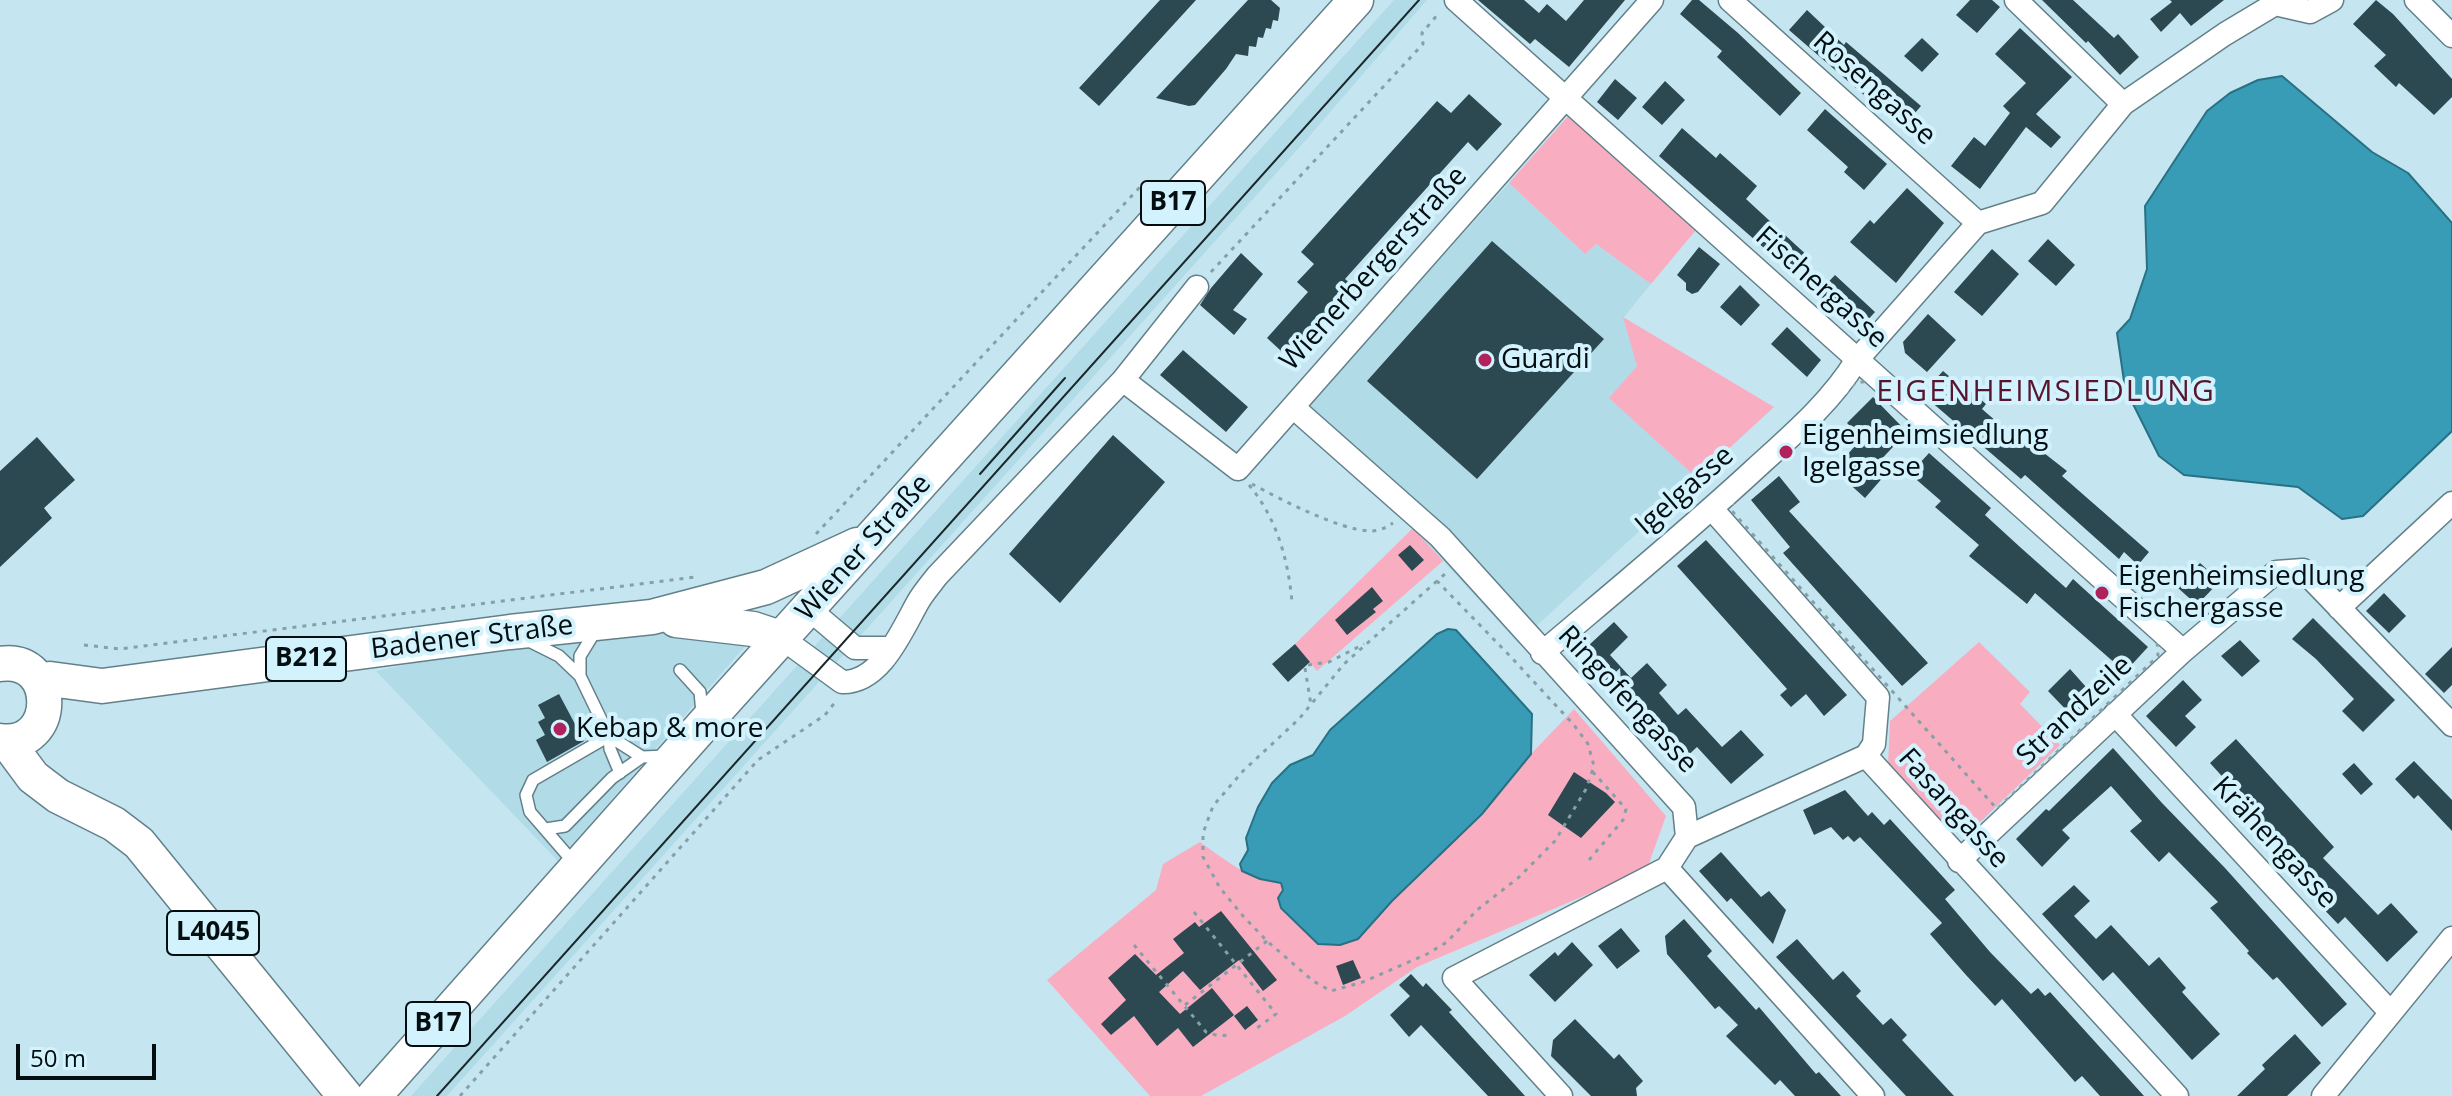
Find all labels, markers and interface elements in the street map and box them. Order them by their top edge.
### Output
street label: Rosengasse [1806,25,1942,153]
street label: Wienerbergerstraße [1273,160,1475,378]
road number: B17 [1141,181,1205,225]
street label: Fischergasse [1748,220,1894,356]
place label: Guardi [1501,343,1590,377]
marker: Guardi [1476,351,1494,369]
district label: EIGENHEIMSIEDLUNG [1876,374,2216,410]
place label: Eigenheimsiedlung Igelgasse [1802,419,2048,485]
street label: Igelgasse [1629,439,1741,543]
marker: Eigenheimsiedlung Igelgasse [1777,443,1795,461]
street label: Wiener Straße [789,468,939,628]
place label: Eigenheimsiedlung Fischergasse [2118,560,2364,626]
marker: Eigenheimsiedlung Fischergasse [2093,584,2111,602]
street label: Badener Straße [369,609,575,667]
street label: Ringofengasse [1550,619,1704,781]
road number: B212 [266,637,346,681]
street label: Strandzeile [2010,649,2140,773]
place label: Kebap & more [576,712,764,746]
marker: Kebap & more [551,720,569,738]
street label: Fasangasse [1891,742,2015,876]
street label: Krähengasse [2205,770,2343,916]
road number: L4045 [167,911,259,955]
road number: B17 [406,1002,470,1046]
scale bar [20,1028,160,1078]
text: 50 m [30,1041,86,1074]

